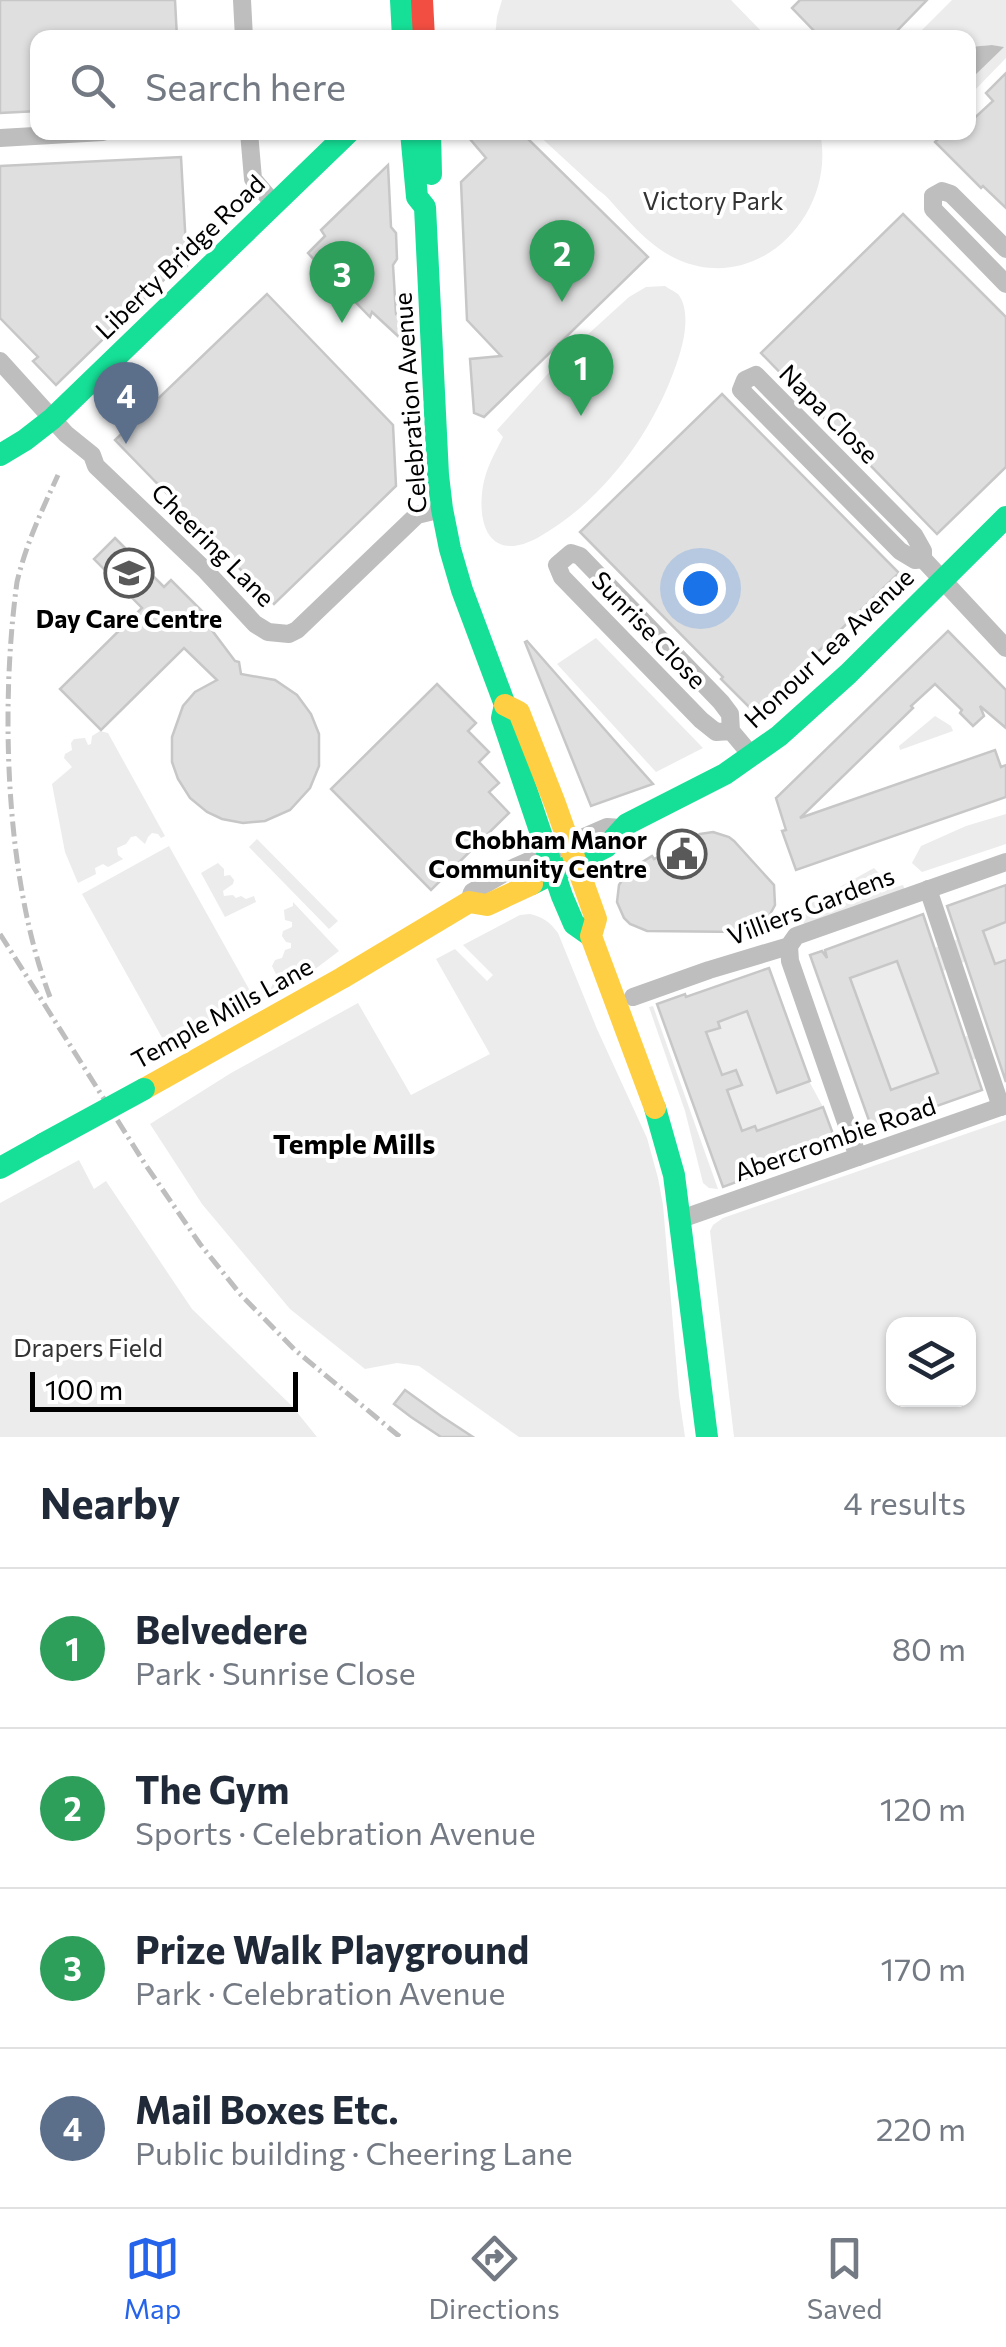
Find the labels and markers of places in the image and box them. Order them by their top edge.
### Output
pin: 2 [530,220,594,302]
pin: 3 [310,240,374,323]
pin: 1 [548,334,614,416]
pin: 4 [94,362,158,444]
school or university icon: Day Care Centre [103,547,155,599]
place label: Day Care Centre [36,603,222,633]
place label: Chobham Manor Community Centre [428,824,647,883]
public building icon: Chobham Manor Community Centre [656,828,708,880]

